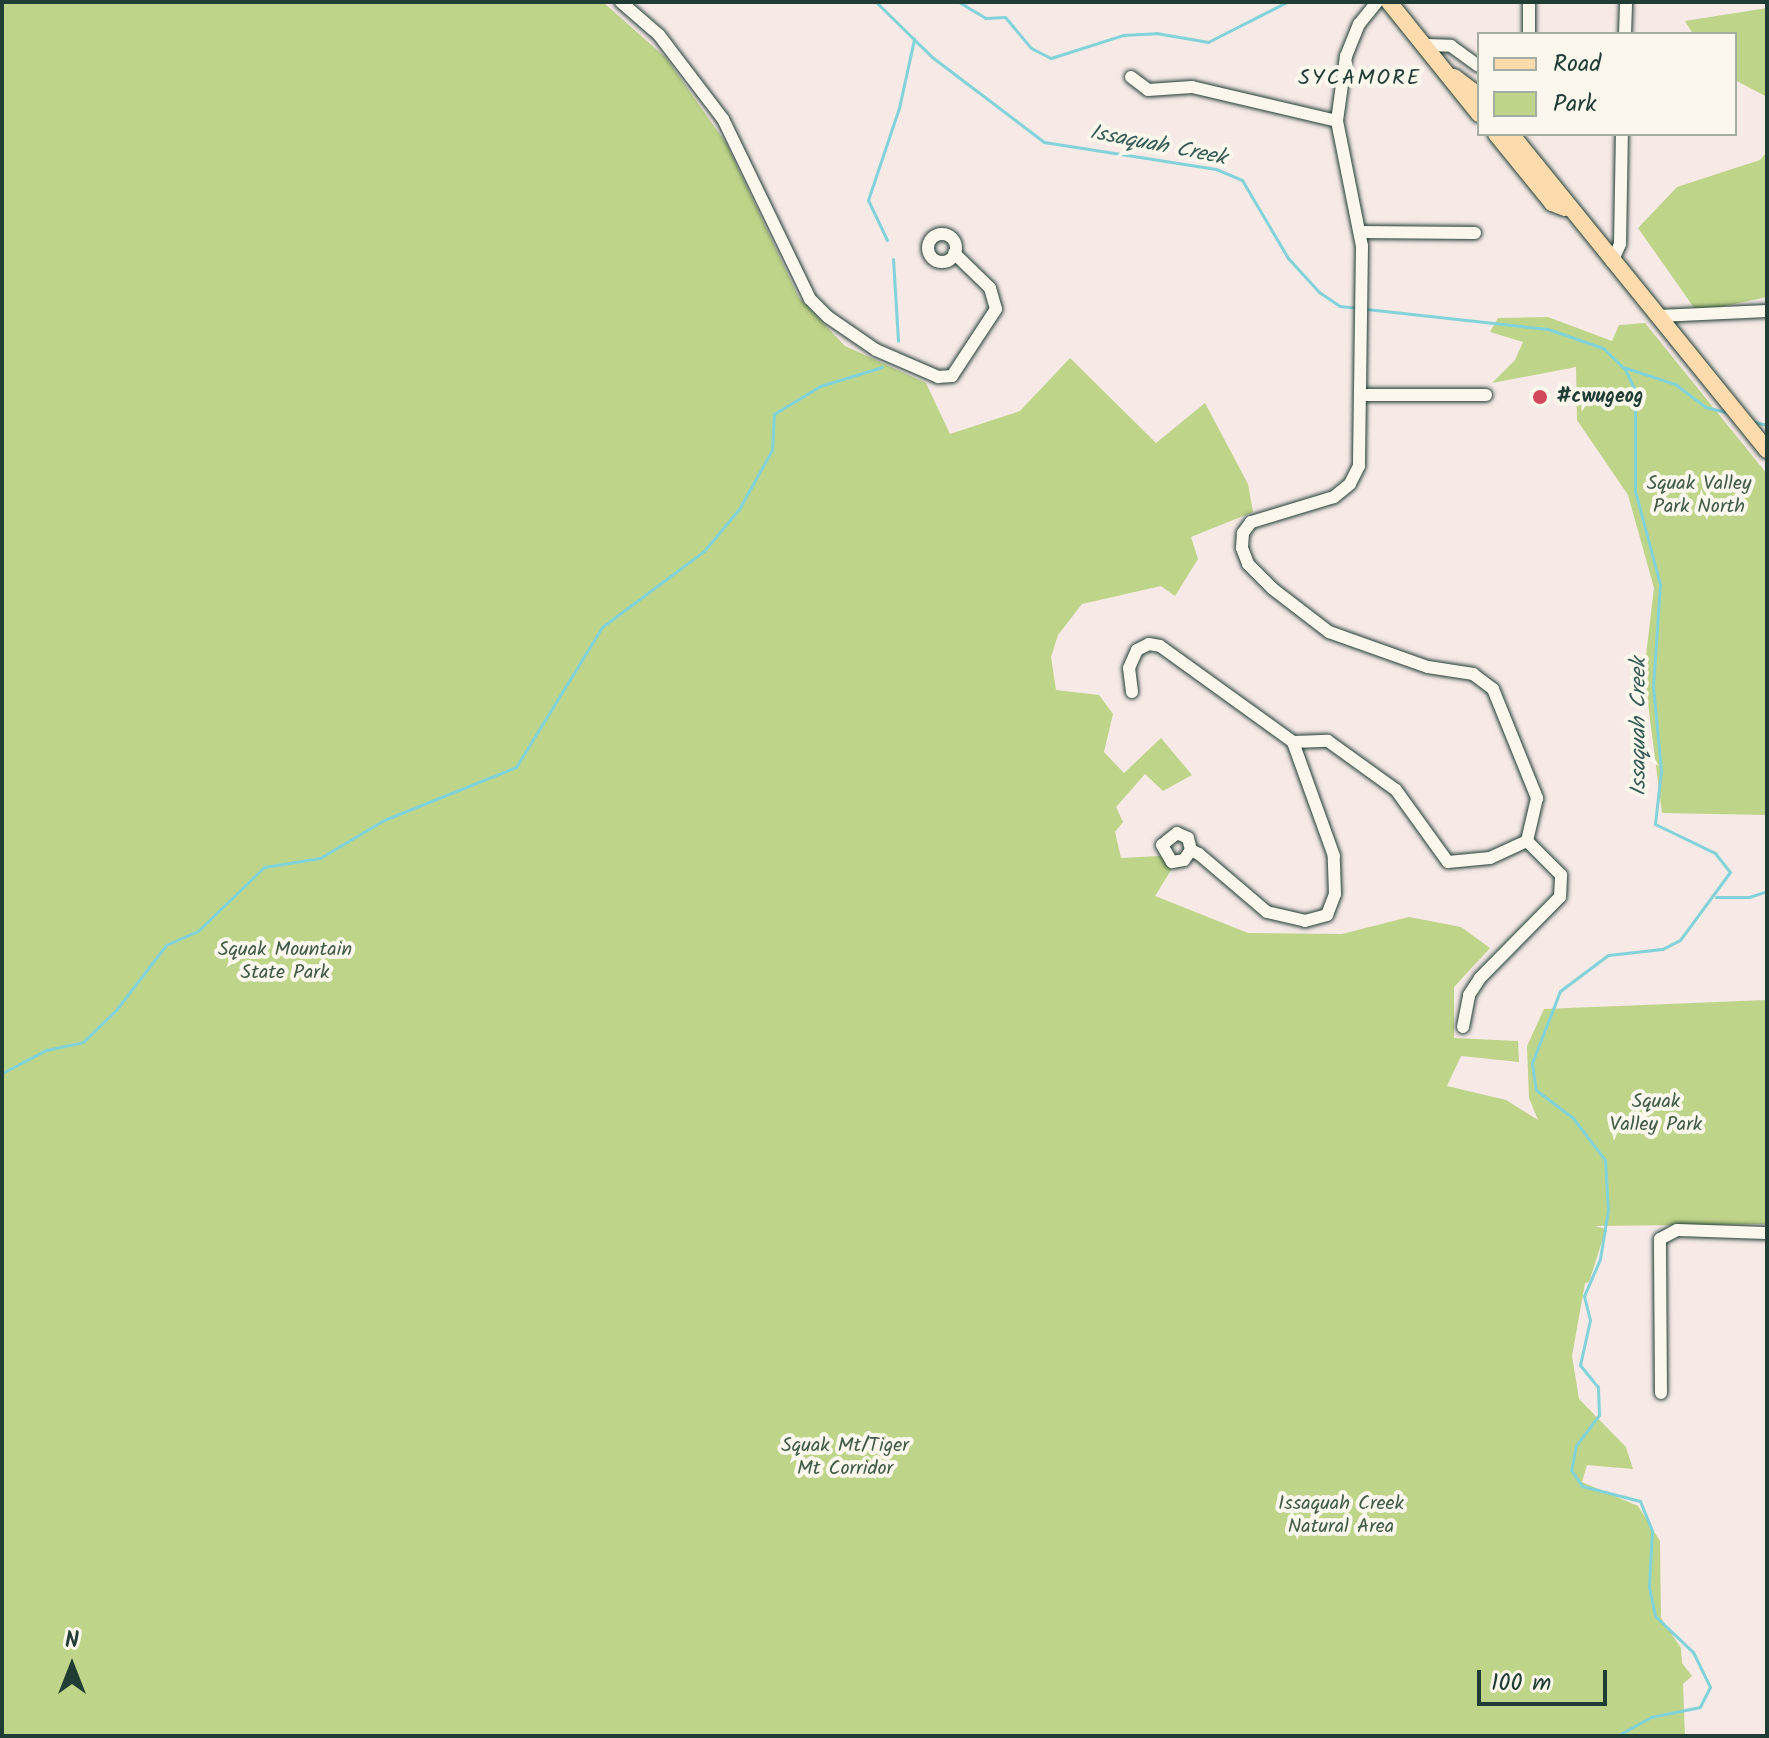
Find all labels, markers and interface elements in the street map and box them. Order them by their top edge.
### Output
legend [1477,32,1737,136]
text: Road [1553,45,1601,84]
district label: SYCAMORE [1298,66,1422,92]
text: Park [1553,85,1597,124]
water label: Issaquah Creek [1088,120,1228,172]
place label: #cwugeog [1556,385,1643,409]
marker: #cwugeog [1531,388,1549,406]
park label: Squak Valley Park North [1647,472,1751,519]
water label: Issaquah Creek [1627,658,1653,796]
park label: Squak Mountain State Park [218,939,352,986]
park label: Squak Valley Park [1610,1091,1702,1138]
park label: Squak Mt/Tiger Mt Corridor [781,1435,909,1482]
park label: Issaquah Creek Natural Area [1278,1493,1404,1540]
text: N [65,1624,79,1659]
north arrow [32,1626,112,1706]
scale bar [1481,1654,1611,1704]
text: 100 m [1491,1664,1551,1703]

